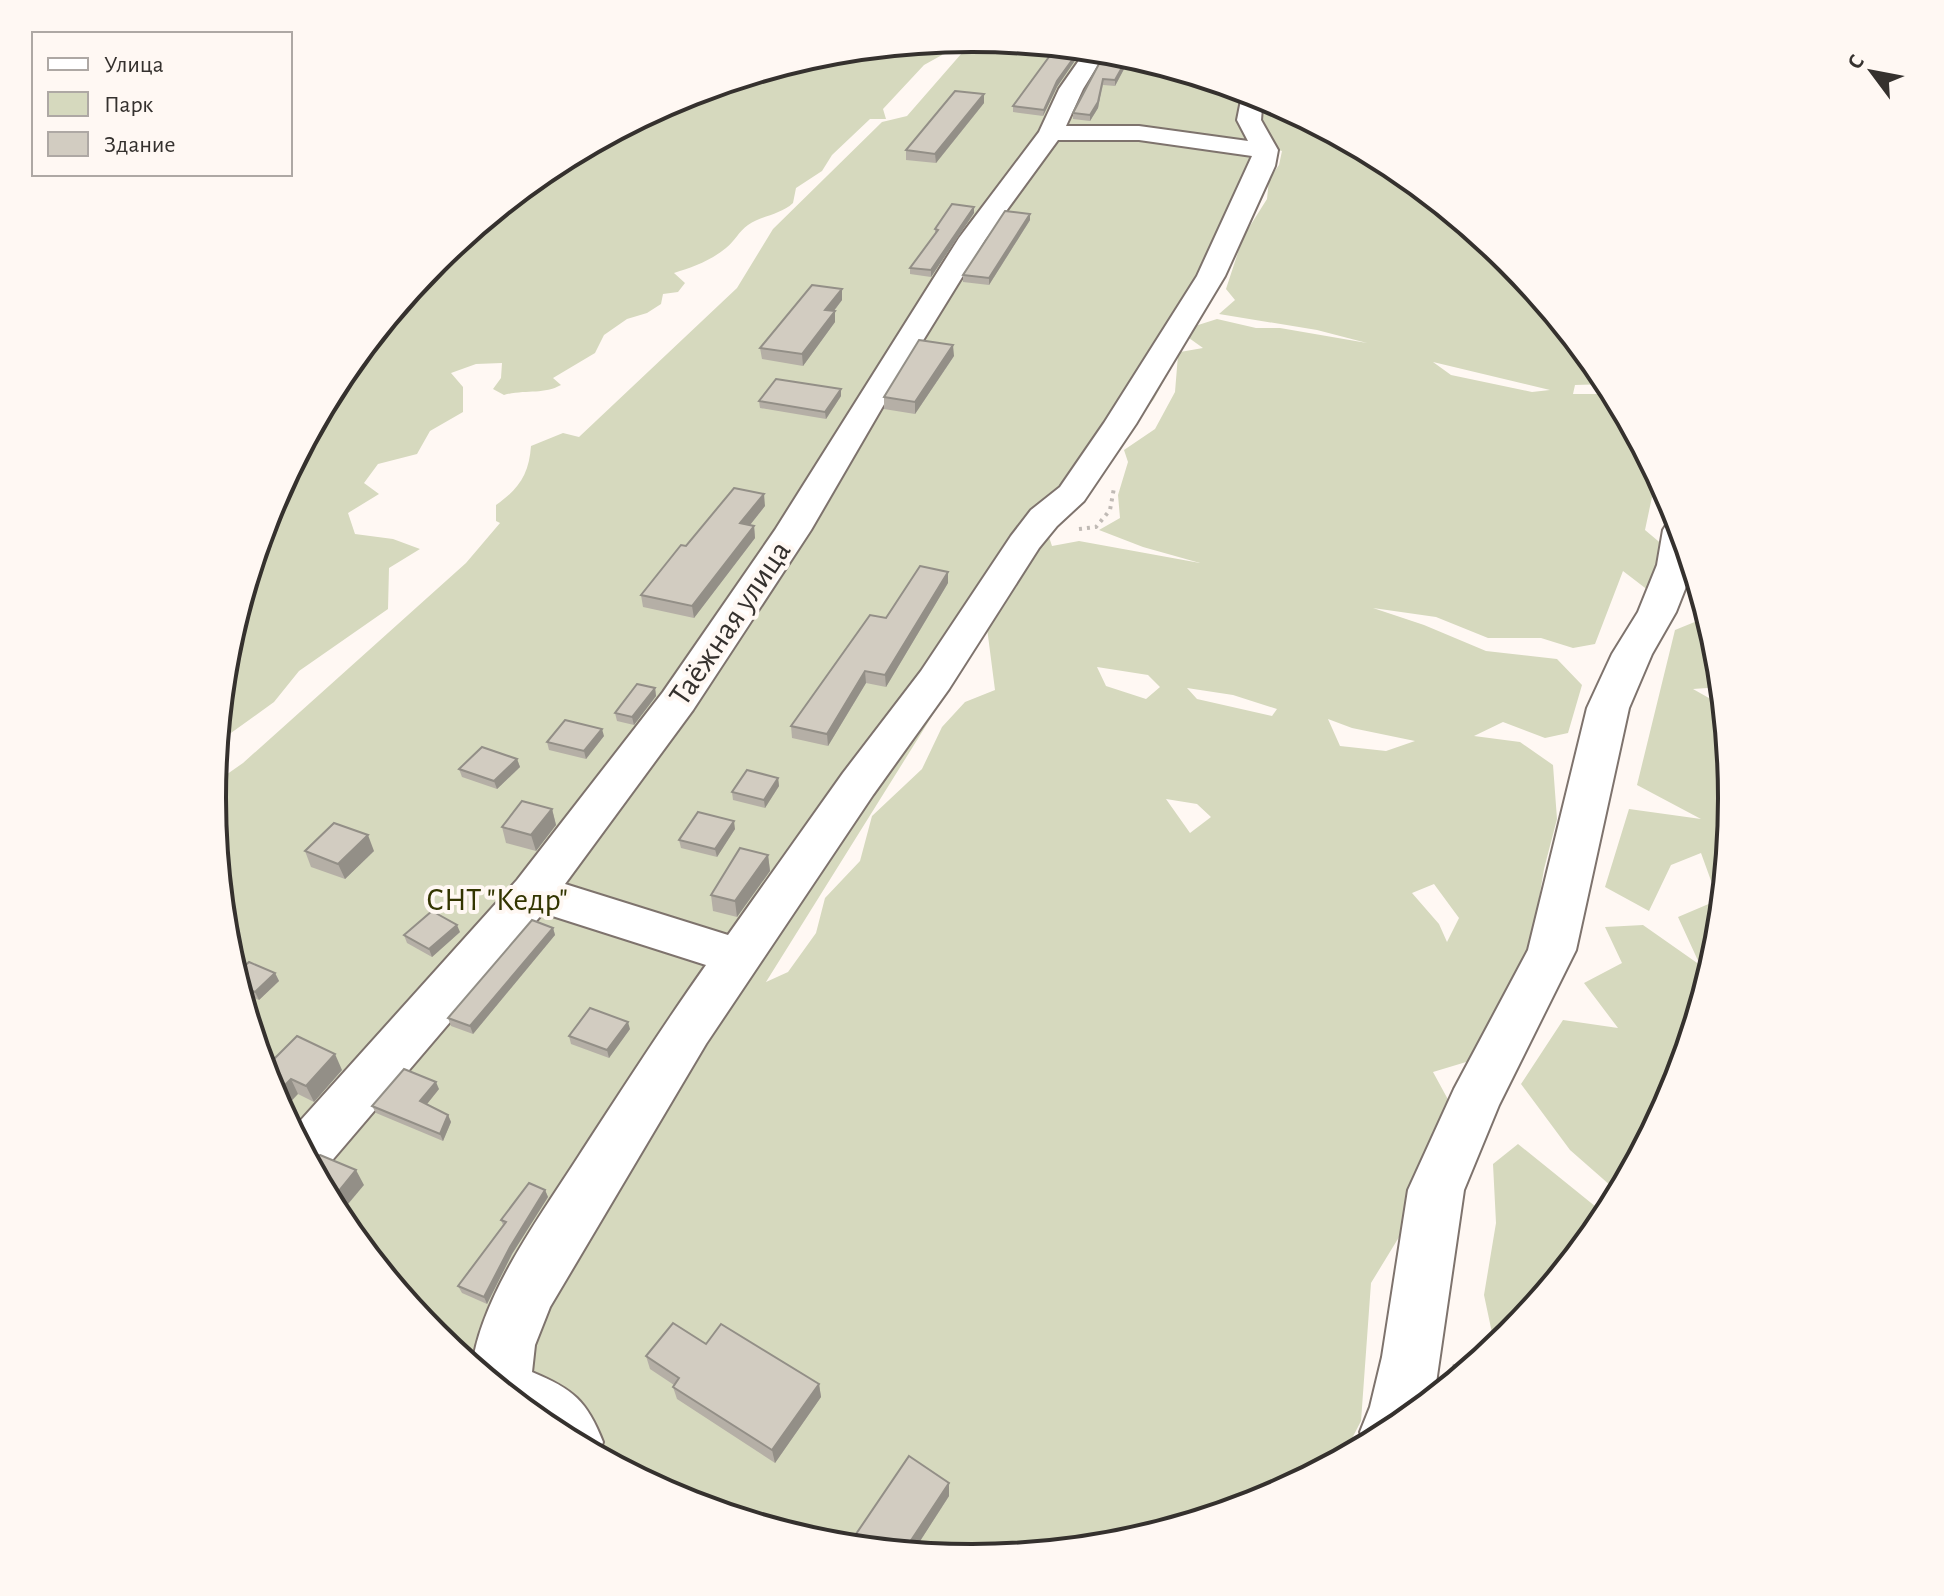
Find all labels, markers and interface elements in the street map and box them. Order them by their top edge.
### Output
legend [32,32,292,176]
north arrow [1832,32,1912,112]
text: С [1843,51,1868,73]
text: Улица [104,53,164,77]
text: Парк [104,93,153,117]
text: Здание [104,133,175,157]
street label: Таёжная улица [663,535,797,711]
park label: СНТ "Кедр" [426,884,568,916]

